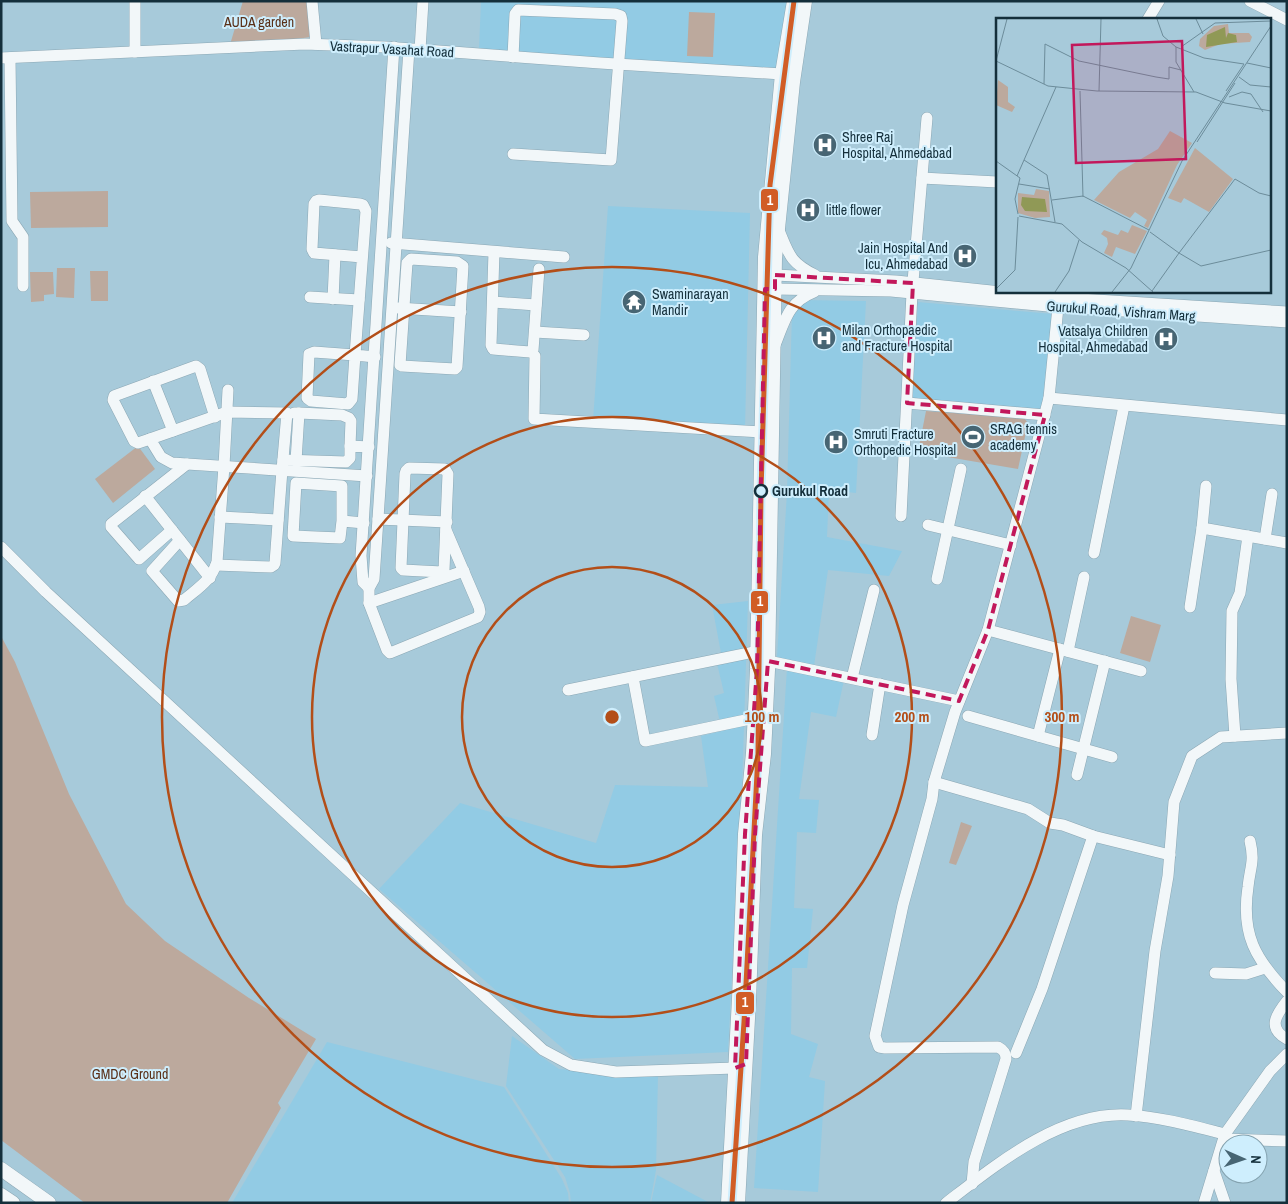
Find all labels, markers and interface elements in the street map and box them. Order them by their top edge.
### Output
park label: AUDA garden [223,13,294,31]
inset map [996,18,1270,292]
street label: Vastrapur Vasahat Road [330,37,454,61]
place label: Shree Raj Hospital, Ahmedabad [842,128,952,162]
hospital icon: Shree Raj Hospital, Ahmedabad [812,132,838,158]
line badge: 1 [760,188,779,212]
text: 1 [767,191,774,209]
hospital icon: little flower [795,197,821,223]
place label: little flower [826,201,881,219]
place label: Jain Hospital And Icu, Ahmedabad [858,239,948,273]
hospital icon: Jain Hospital And Icu, Ahmedabad [952,243,978,269]
place label: Swaminarayan Mandir [652,285,729,319]
temple icon: Swaminarayan Mandir [621,289,647,315]
street label: Gurukul Road, Vishram Marg [1046,297,1197,325]
place label: Milan Orthopaedic and Fracture Hospital [842,321,952,355]
place label: Vatsalya Children Hospital, Ahmedabad [1038,322,1148,356]
hospital icon: Milan Orthopaedic and Fracture Hospital [811,325,837,351]
hospital icon: Vatsalya Children Hospital, Ahmedabad [1153,326,1179,352]
place label: SRAG tennis academy [990,420,1057,454]
sports icon: SRAG tennis academy [960,424,986,450]
place label: Smruti Fracture Orthopedic Hospital [854,425,956,459]
hospital icon: Smruti Fracture Orthopedic Hospital [823,429,849,455]
place label: Gurukul Road [772,482,848,500]
marker: Gurukul Road [754,484,768,498]
line badge: 1 [750,590,769,614]
text: 1 [757,592,764,610]
text: 100 m [745,706,779,727]
text: 200 m [895,706,929,727]
text: 300 m [1045,706,1079,727]
centre of rings [603,708,621,726]
line badge: 1 [735,991,755,1015]
text: 1 [742,993,749,1011]
park label: GMDC Ground [92,1065,168,1083]
north arrow [1218,1134,1268,1184]
text: N [1247,1155,1265,1164]

